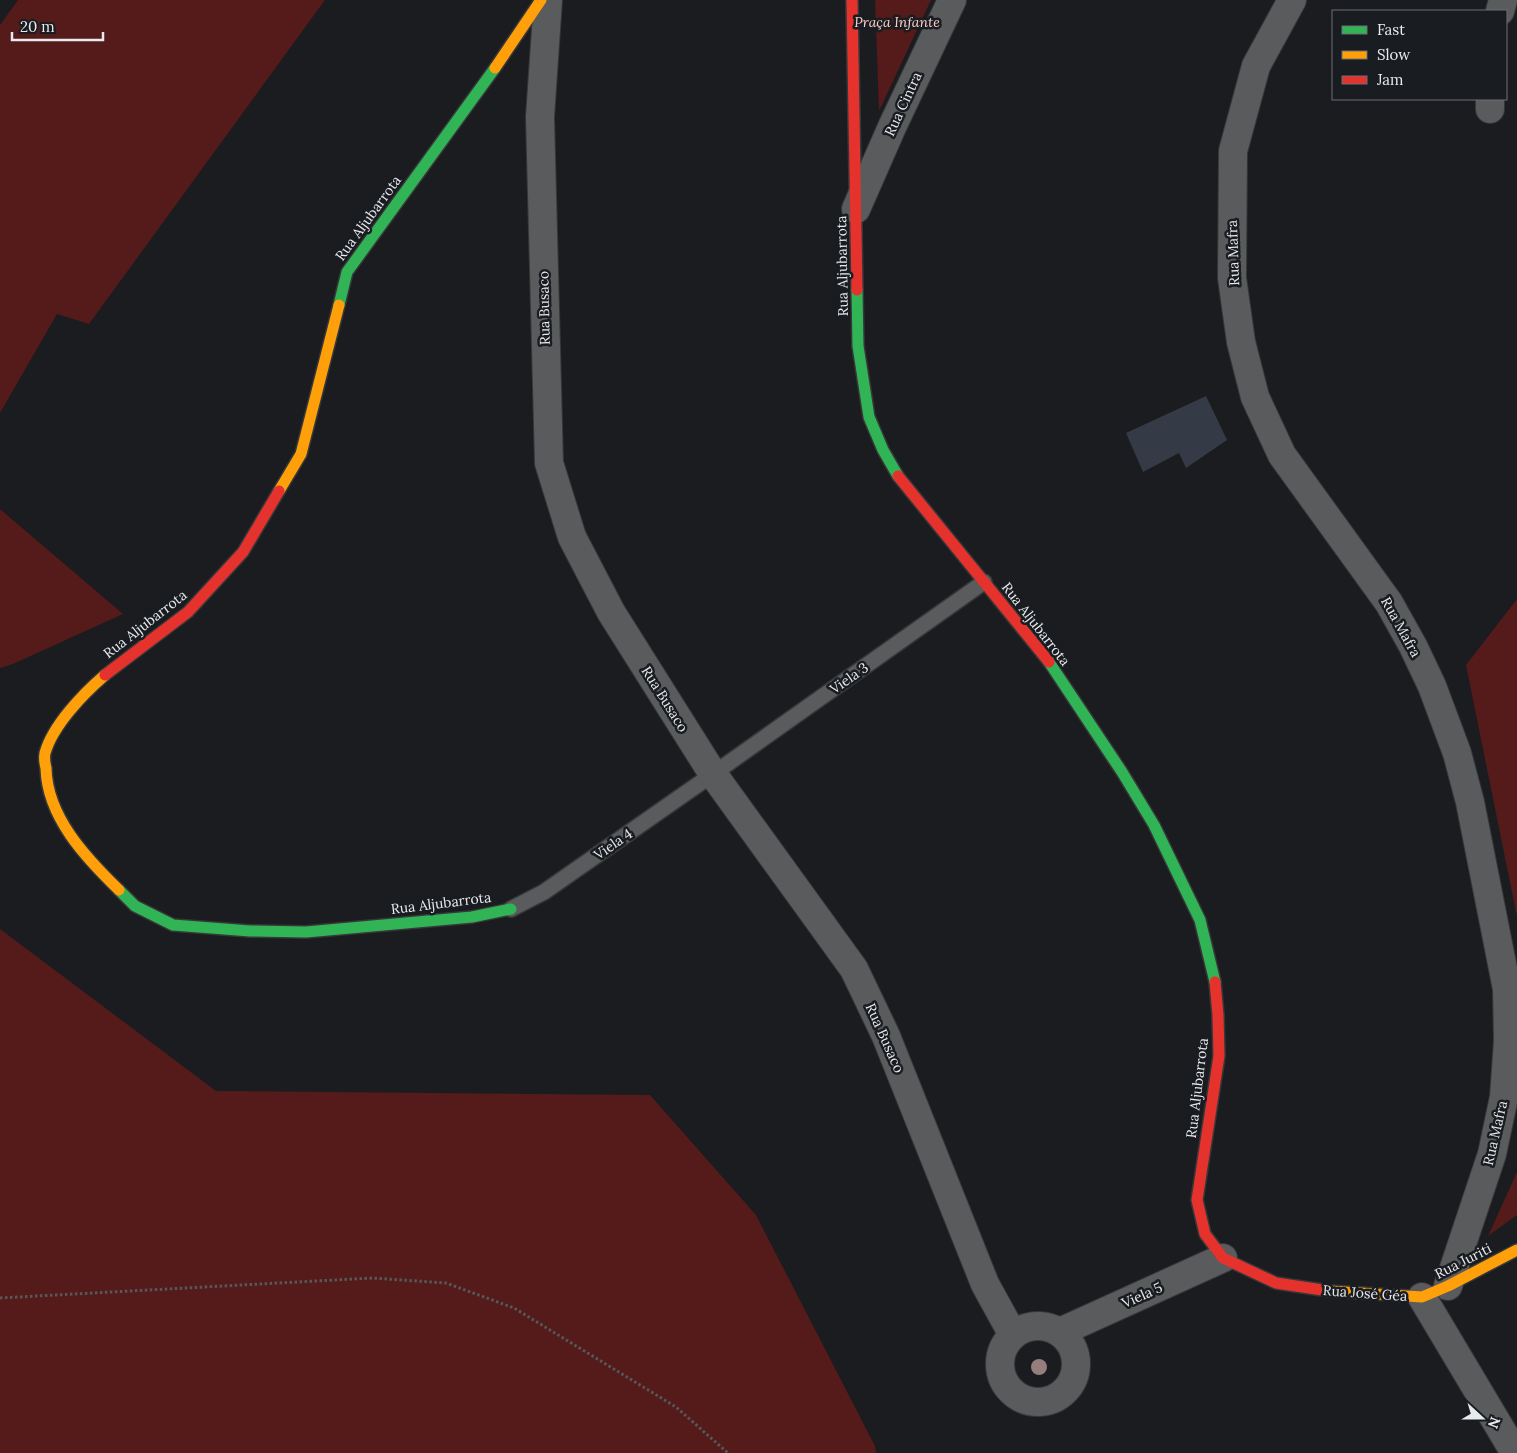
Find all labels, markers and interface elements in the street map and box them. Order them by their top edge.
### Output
scale bar [12,10,104,42]
legend [1332,10,1507,100]
park label: Praça Infante [854,13,940,31]
text: 20 m [20,17,55,36]
text: Fast [1377,20,1405,39]
text: Slow [1377,45,1410,64]
street label: Rua Cintra [880,69,926,139]
text: Jam [1376,70,1404,89]
street label: Rua Aljubarrota [331,172,405,264]
street label: Rua Aljubarrota [832,215,852,317]
street label: Rua Mafra [1223,220,1243,286]
street label: Rua Busaco [534,271,554,345]
street label: Rua Aljubarrota [998,579,1074,669]
street label: Rua Aljubarrota [100,586,190,662]
street label: Rua Mafra [1377,594,1425,660]
street label: Viela 3 [825,658,872,698]
street label: Rua Busaco [638,663,692,735]
street label: Viela 4 [590,824,636,864]
street label: Rua Aljubarrota [390,888,492,918]
street label: Rua Busaco [862,1000,908,1076]
street label: Rua Aljubarrota [1182,1037,1212,1139]
street label: Rua Mafra [1479,1099,1511,1167]
street label: Rua Juriti [1432,1239,1494,1283]
street label: Viela 5 [1118,1278,1165,1312]
street label: Rua José Géa [1322,1281,1408,1305]
north arrow [1457,1393,1507,1443]
text: N [1484,1414,1504,1431]

